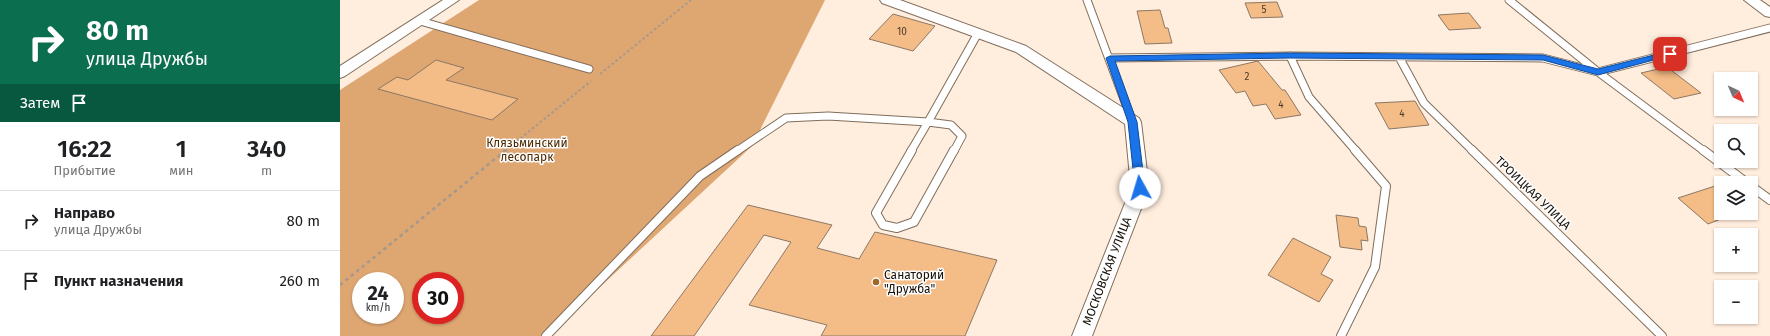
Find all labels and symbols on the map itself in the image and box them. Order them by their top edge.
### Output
house number: 5 [1261,4,1267,16]
house number: 10 [897,26,907,38]
pin [1653,37,1687,71]
house number: 2 [1245,71,1250,83]
north arrow [1714,72,1758,116]
house number: 4 [1278,99,1284,111]
house number: 4 [1399,108,1405,120]
park label: Клязьминский лесопарк [486,136,568,164]
street label: ТРОИЦКАЯ УЛИЦА [1492,154,1574,233]
position arrow [1119,167,1161,209]
street label: МОСКОВСКАЯ УЛИЦА [1080,215,1134,327]
place label: Санаторий "Дружба" [884,268,944,296]
speed limit sign: 30 [412,272,464,324]
marker: Санаторий "Дружба" [871,277,881,287]

